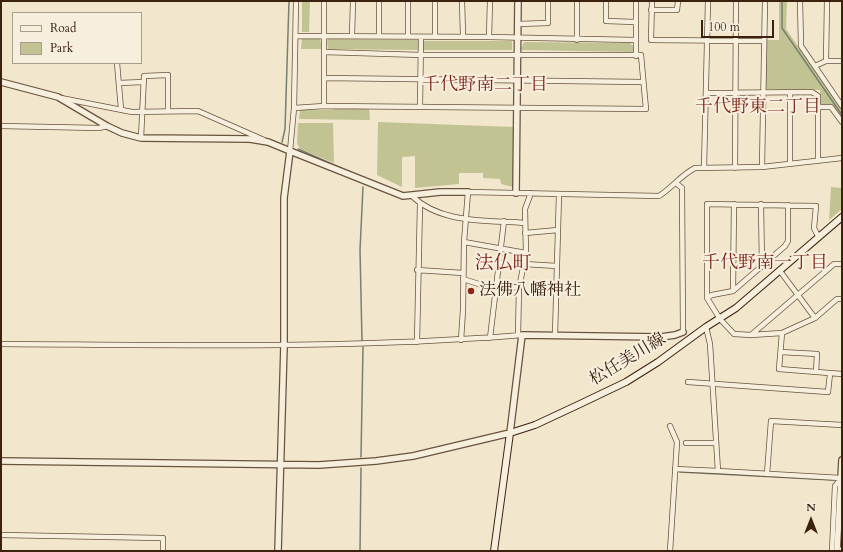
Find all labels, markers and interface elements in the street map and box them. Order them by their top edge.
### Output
legend [12,12,142,64]
scale bar [703,12,776,38]
text: 100 m [708,19,740,35]
text: Road [50,20,76,36]
text: Park [50,40,73,56]
district label: 千代野南二丁目 [422,75,548,97]
district label: 千代野東二丁目 [695,97,821,119]
district label: 千代野南一丁目 [702,253,828,275]
district label: 法仏町 [475,254,531,276]
place label: 法佛八幡神社 [479,281,581,301]
marker: 法佛八幡神社 [466,286,476,296]
street label: 松任美川線 [586,329,670,391]
north arrow [791,500,831,540]
text: N [806,500,816,515]

